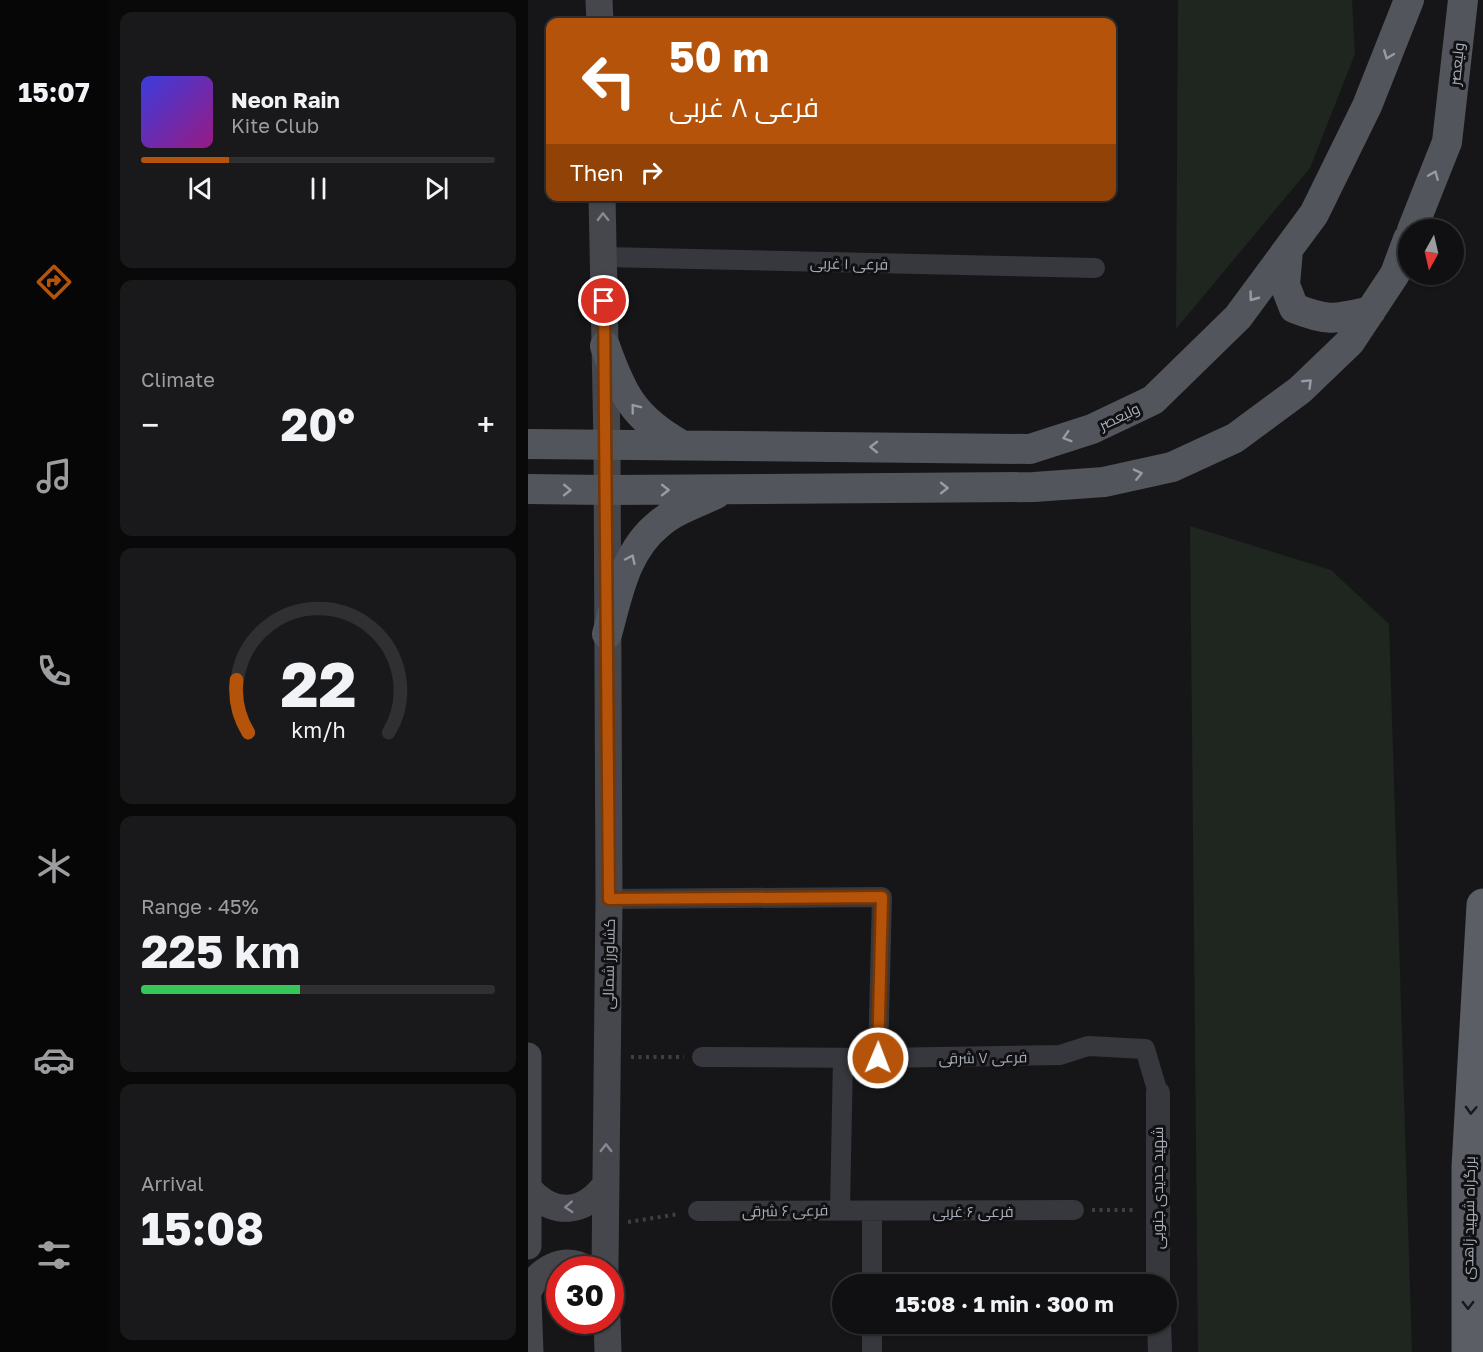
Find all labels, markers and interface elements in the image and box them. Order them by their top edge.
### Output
text: 50 m [669,31,769,81]
icon: left [570,42,648,120]
street label: ولیعصر [1445,42,1468,87]
one-way arrow [1382,49,1395,59]
text: 15:07 [18,76,90,108]
text: Neon Rain [231,86,340,113]
text: فرعی ۸ غربی [669,91,819,123]
text: Kite Club [231,113,319,137]
icon: right [635,156,668,189]
text: Then [570,159,623,186]
one-way arrow [1427,170,1439,181]
icon: previous [184,172,217,205]
icon: pause [302,172,335,205]
icon: next [420,172,453,205]
one-way arrow [597,213,609,222]
north arrow [1398,219,1464,285]
map controls [1398,219,1464,285]
street label: فرعی ۱ غربی [810,253,888,275]
icon: directions [33,261,75,303]
pin [578,275,629,326]
icon: arrive [587,284,620,317]
one-way arrow [1249,290,1260,301]
text: Climate [141,367,215,391]
one-way arrow [1300,379,1311,390]
text: 20° [281,397,355,451]
street label: ولیعصر [1095,398,1143,435]
one-way arrow [631,404,642,415]
text: − [141,405,159,444]
text: + [477,405,495,444]
one-way arrow [1062,430,1073,442]
one-way arrow [870,441,879,453]
icon: music [33,455,75,497]
one-way arrow [1133,468,1143,481]
one-way arrow [940,482,949,494]
one-way arrow [563,483,572,496]
one-way arrow [661,484,670,496]
one-way arrow [624,554,636,565]
text: 22 [280,646,356,721]
icon: phone [33,650,75,692]
text: km/h [291,717,345,743]
icon: climate [33,845,75,887]
text: Range · 45% [141,894,259,918]
street label: کشاورز شمالی [598,918,620,1010]
text: 225 km [141,924,300,978]
position arrow [846,1026,910,1090]
icon: car [33,1039,75,1081]
street label: فرعی ۷ شرقی [939,1047,1028,1069]
one-way arrow [1465,1105,1478,1114]
street label: شهید جدیدی جنوبی [1148,1127,1168,1249]
one-way arrow [600,1143,612,1152]
street label: بزرگراه شهید زاهدی [1458,1156,1480,1280]
text: Arrival [141,1171,204,1195]
street label: فرعی ۶ شرقی [742,1200,828,1222]
text: 15:08 [141,1201,264,1255]
one-way arrow [564,1201,573,1214]
street label: فرعی ۶ غربی [932,1202,1014,1222]
icon: filters [33,1234,75,1276]
speed limit sign: 30 [546,1256,624,1334]
text: 15:08 · 1 min · 300 m [895,1290,1114,1317]
one-way arrow [1462,1300,1474,1309]

